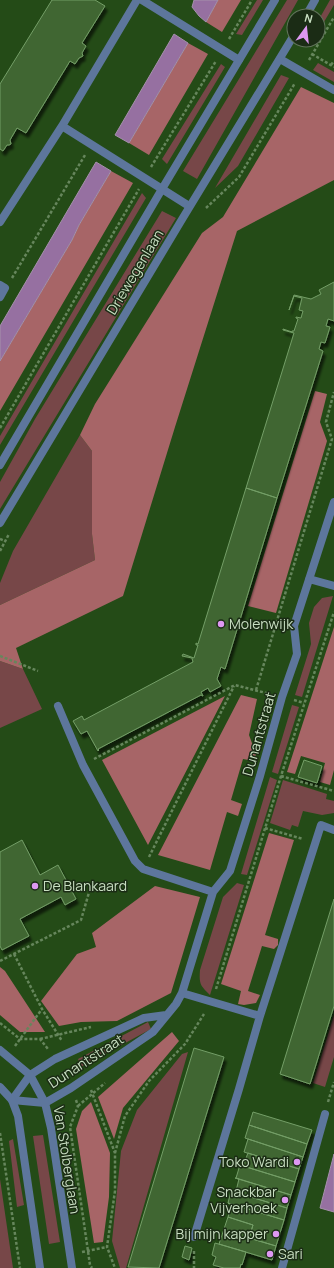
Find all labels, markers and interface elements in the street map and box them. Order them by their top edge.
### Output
north arrow [286,8,326,48]
text: N [303,10,315,26]
street label: Driewegenlaan [102,226,167,318]
place label: Molenwijk [229,614,294,633]
marker: Molenwijk [216,619,226,629]
street label: Dunantstraat [237,689,280,778]
place label: De Blankaard [43,876,127,895]
marker: De Blankaard [30,881,40,891]
street label: Dunantstraat [44,1029,128,1092]
street label: Van Stolberglaan [50,1105,85,1215]
place label: Toko Wardi [219,1152,289,1171]
marker: Toko Wardi [292,1157,302,1167]
place label: Snackbar Vijverhoek [210,1182,278,1217]
marker: Snackbar Vijverhoek [280,1195,290,1205]
place label: Bij mijn kapper [176,1224,268,1243]
marker: Bij mijn kapper [271,1229,281,1239]
place label: Sari [278,1244,303,1263]
marker: Sari [265,1249,275,1259]

